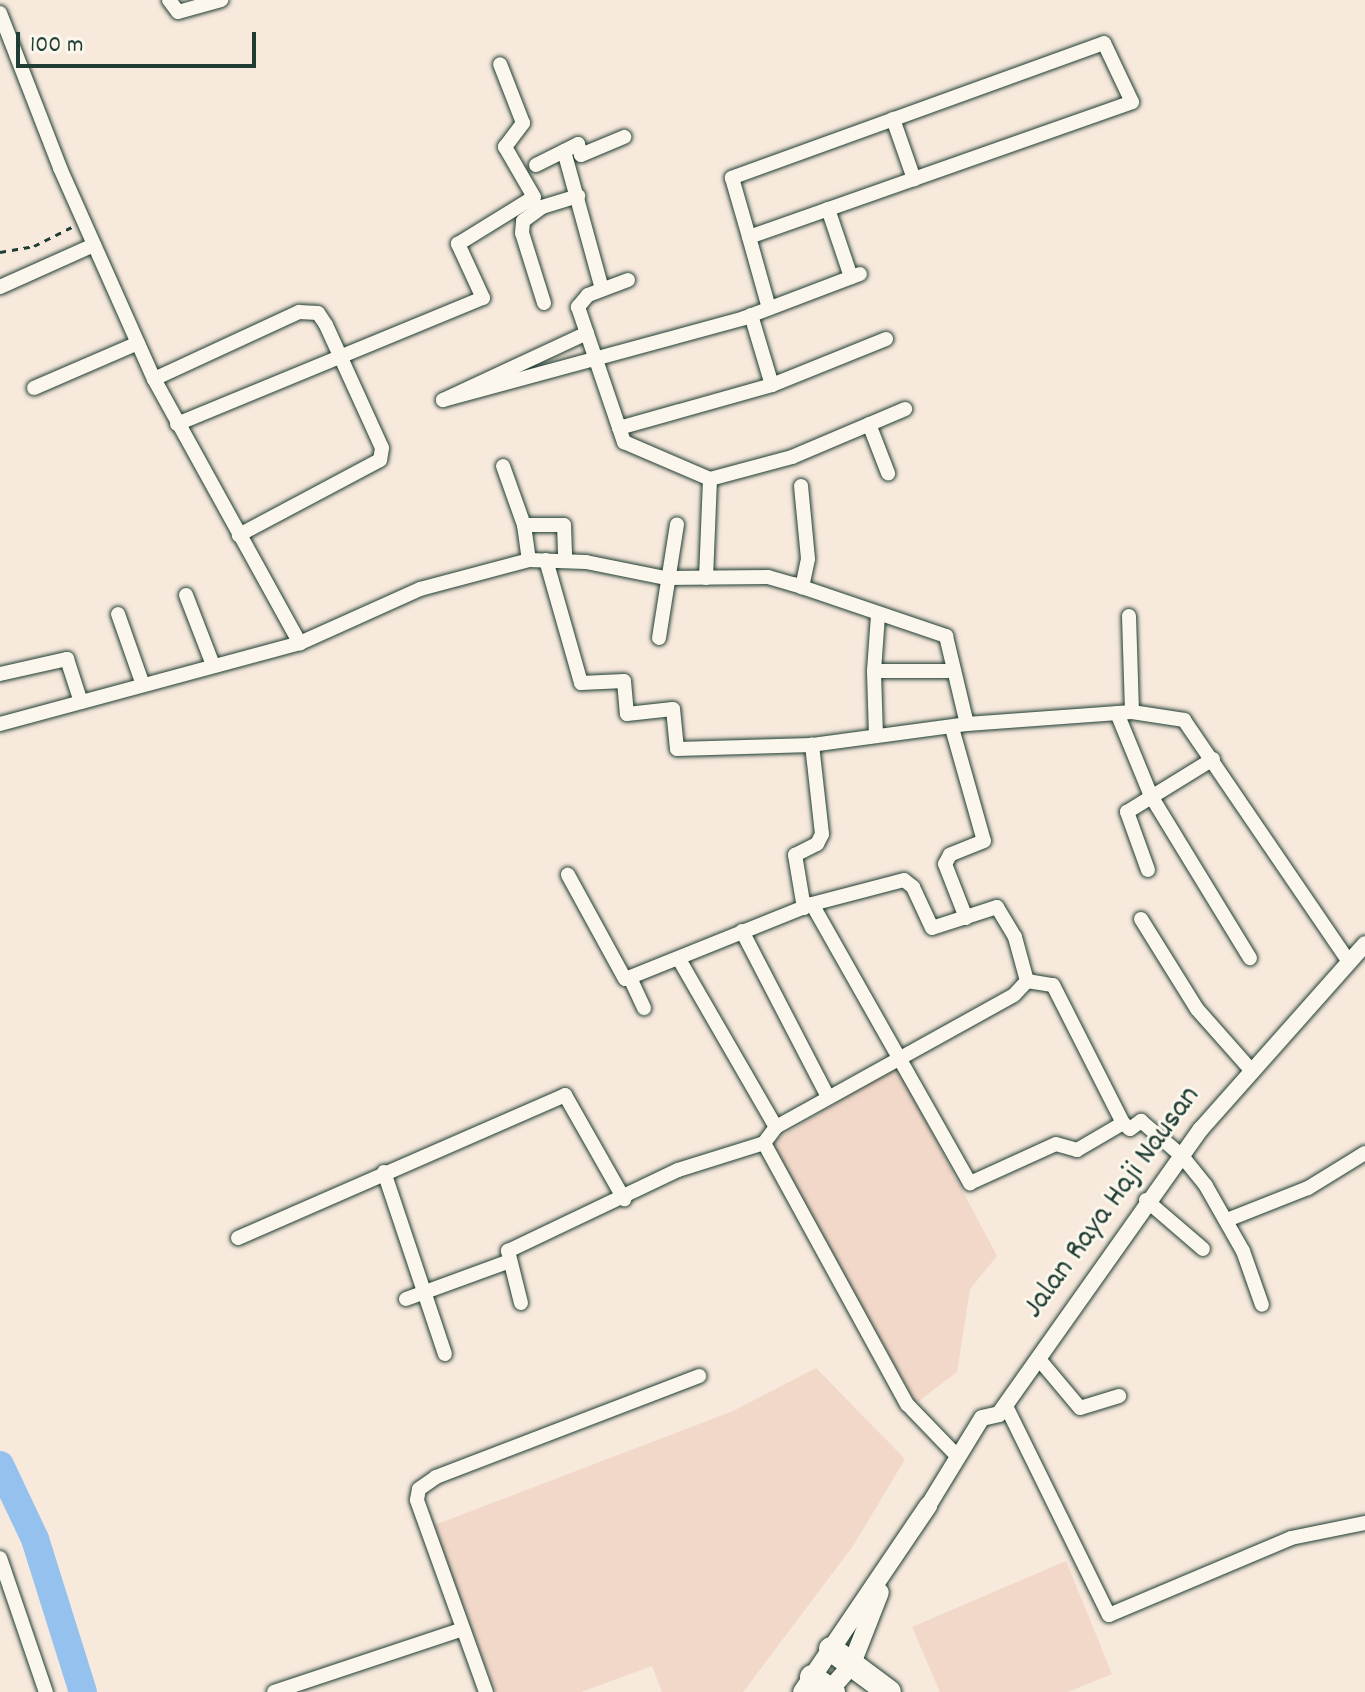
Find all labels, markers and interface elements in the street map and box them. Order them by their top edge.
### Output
scale bar [20,16,260,66]
text: 100 m [30,29,83,63]
street label: Jalan Raya Haji Nausan [1016,1079,1210,1327]

